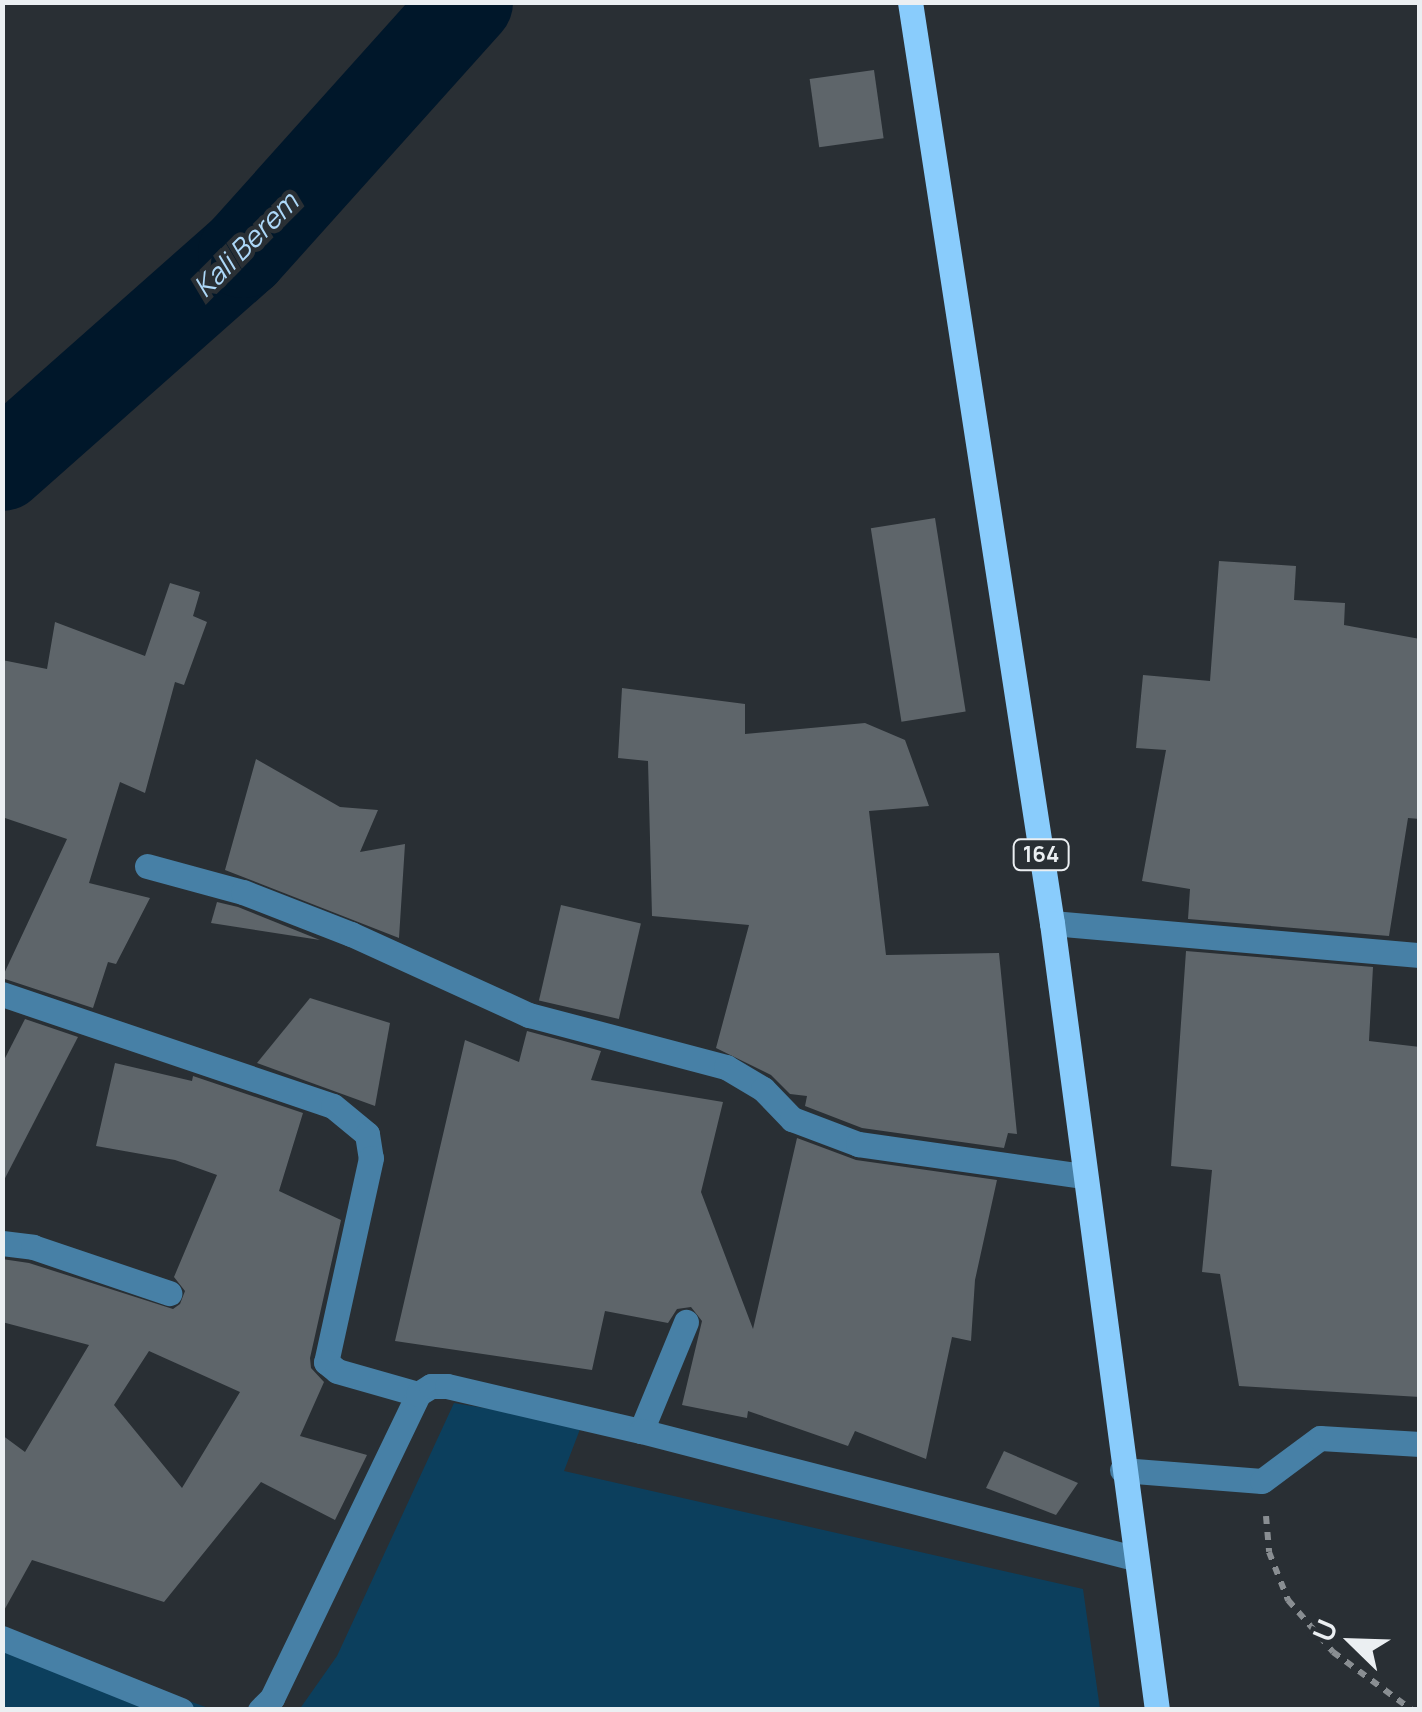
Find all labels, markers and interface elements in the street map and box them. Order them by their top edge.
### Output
water label: Kali Berem [186,185,304,303]
road number: 164 [1011,838,1071,872]
north arrow [1302,1592,1402,1692]
text: U [1303,1614,1346,1647]

